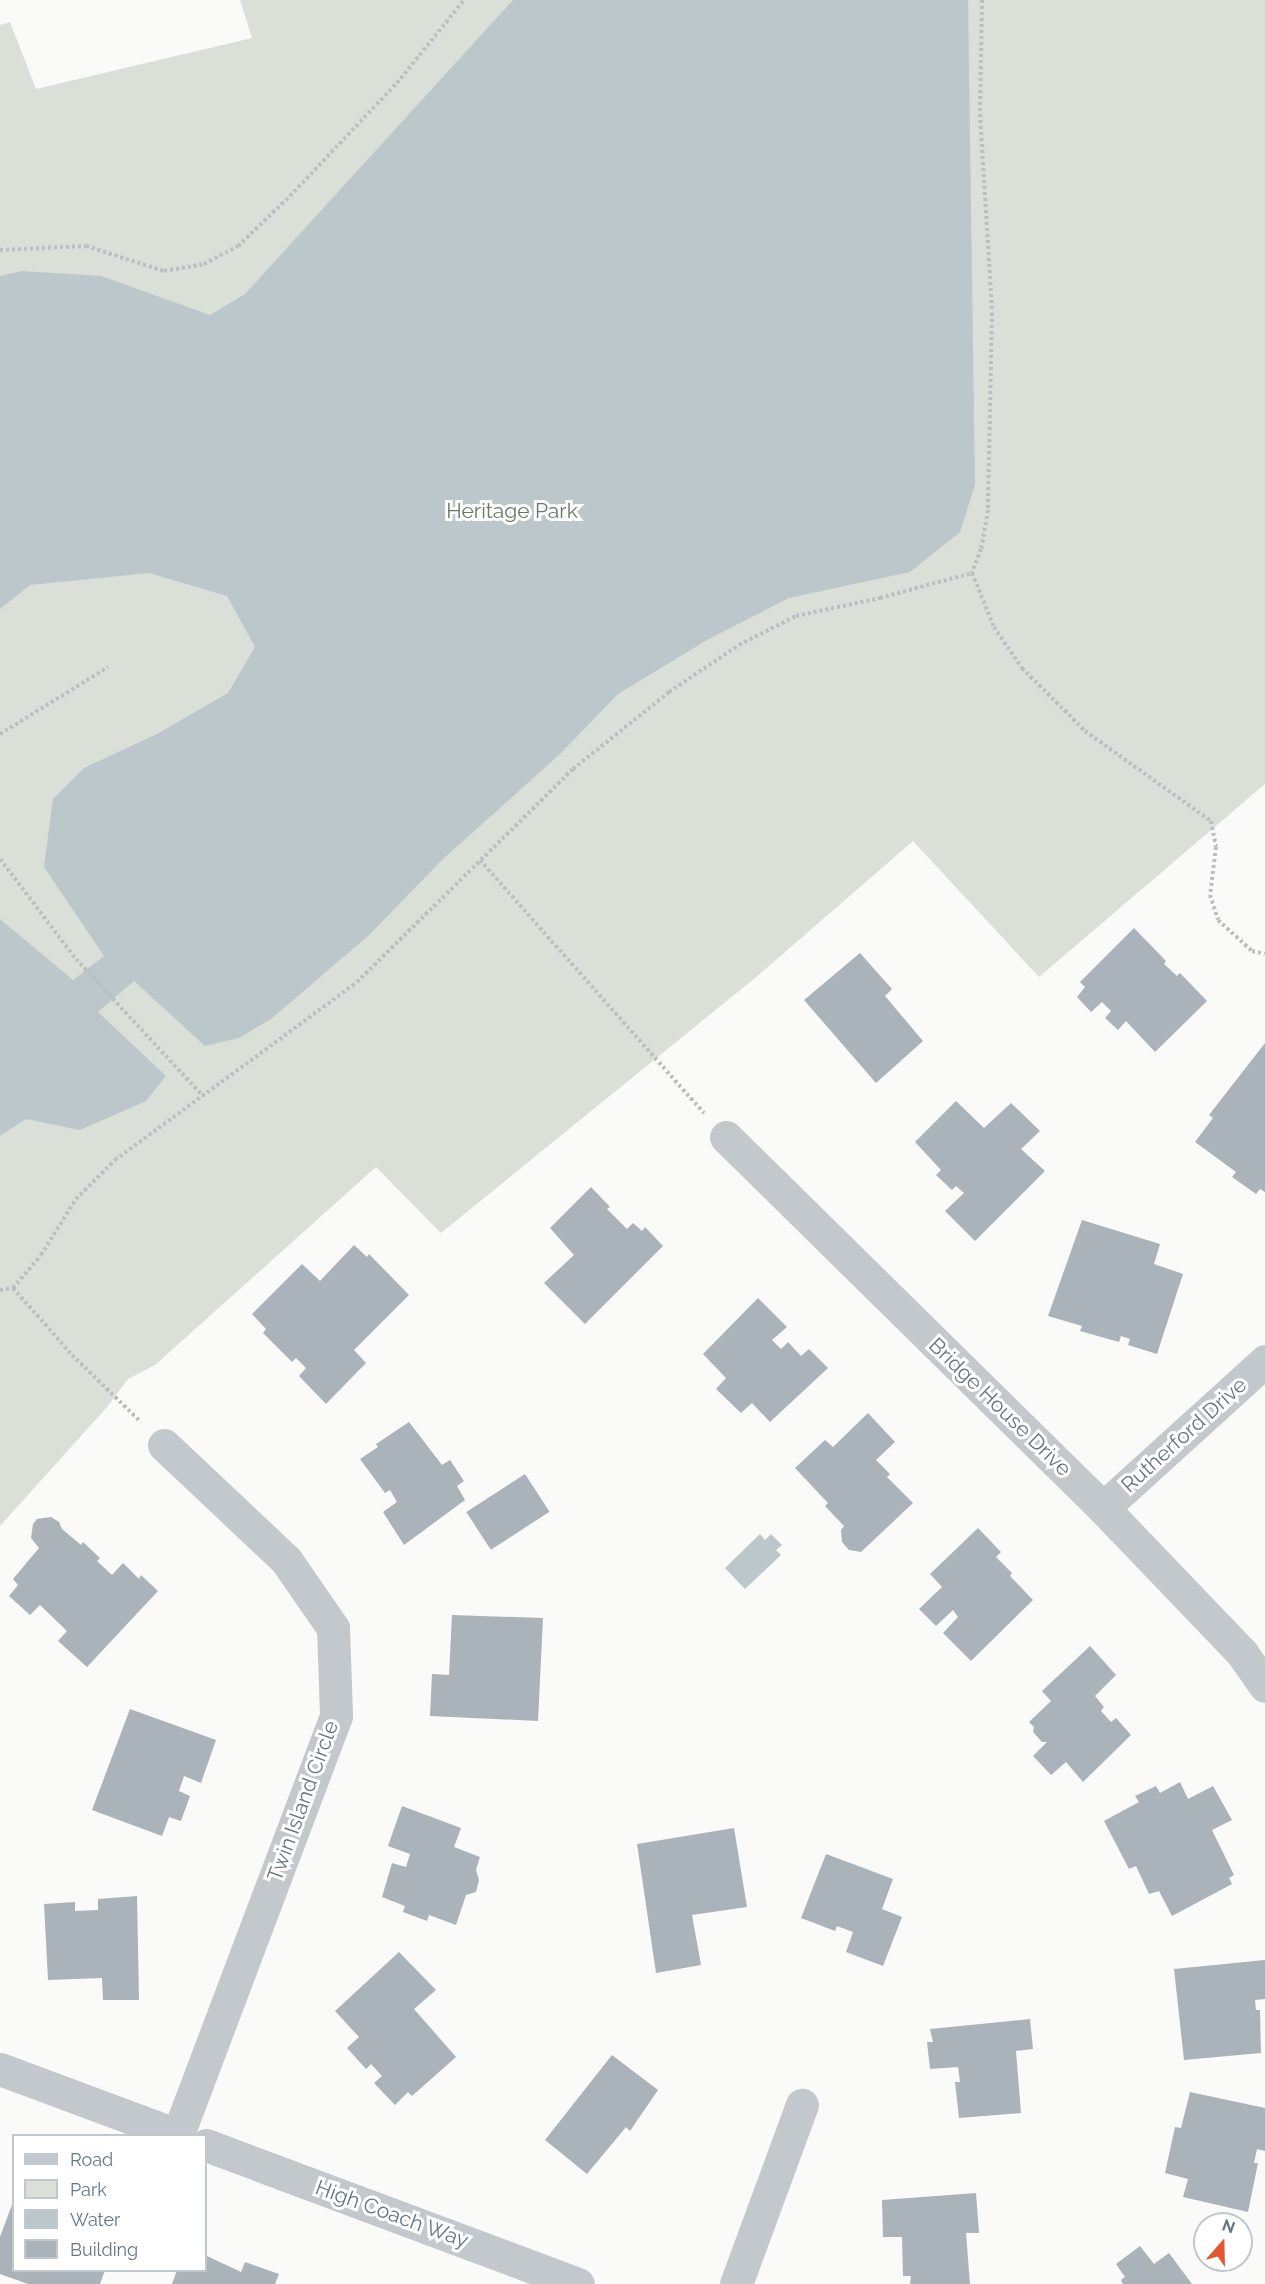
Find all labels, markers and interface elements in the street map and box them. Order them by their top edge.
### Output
park label: Heritage Park [446,498,578,524]
street label: Bridge House Drive [924,1333,1076,1481]
street label: Rutherford Drive [1116,1372,1252,1498]
street label: Twin Island Circle [262,1717,344,1885]
legend [12,2134,207,2272]
text: Road [70,2149,113,2170]
street label: High Coach Way [312,2175,472,2253]
text: Park [70,2179,107,2200]
text: Water [70,2209,120,2230]
north arrow [1193,2212,1253,2272]
text: N [1220,2215,1238,2238]
text: Building [70,2239,138,2260]

